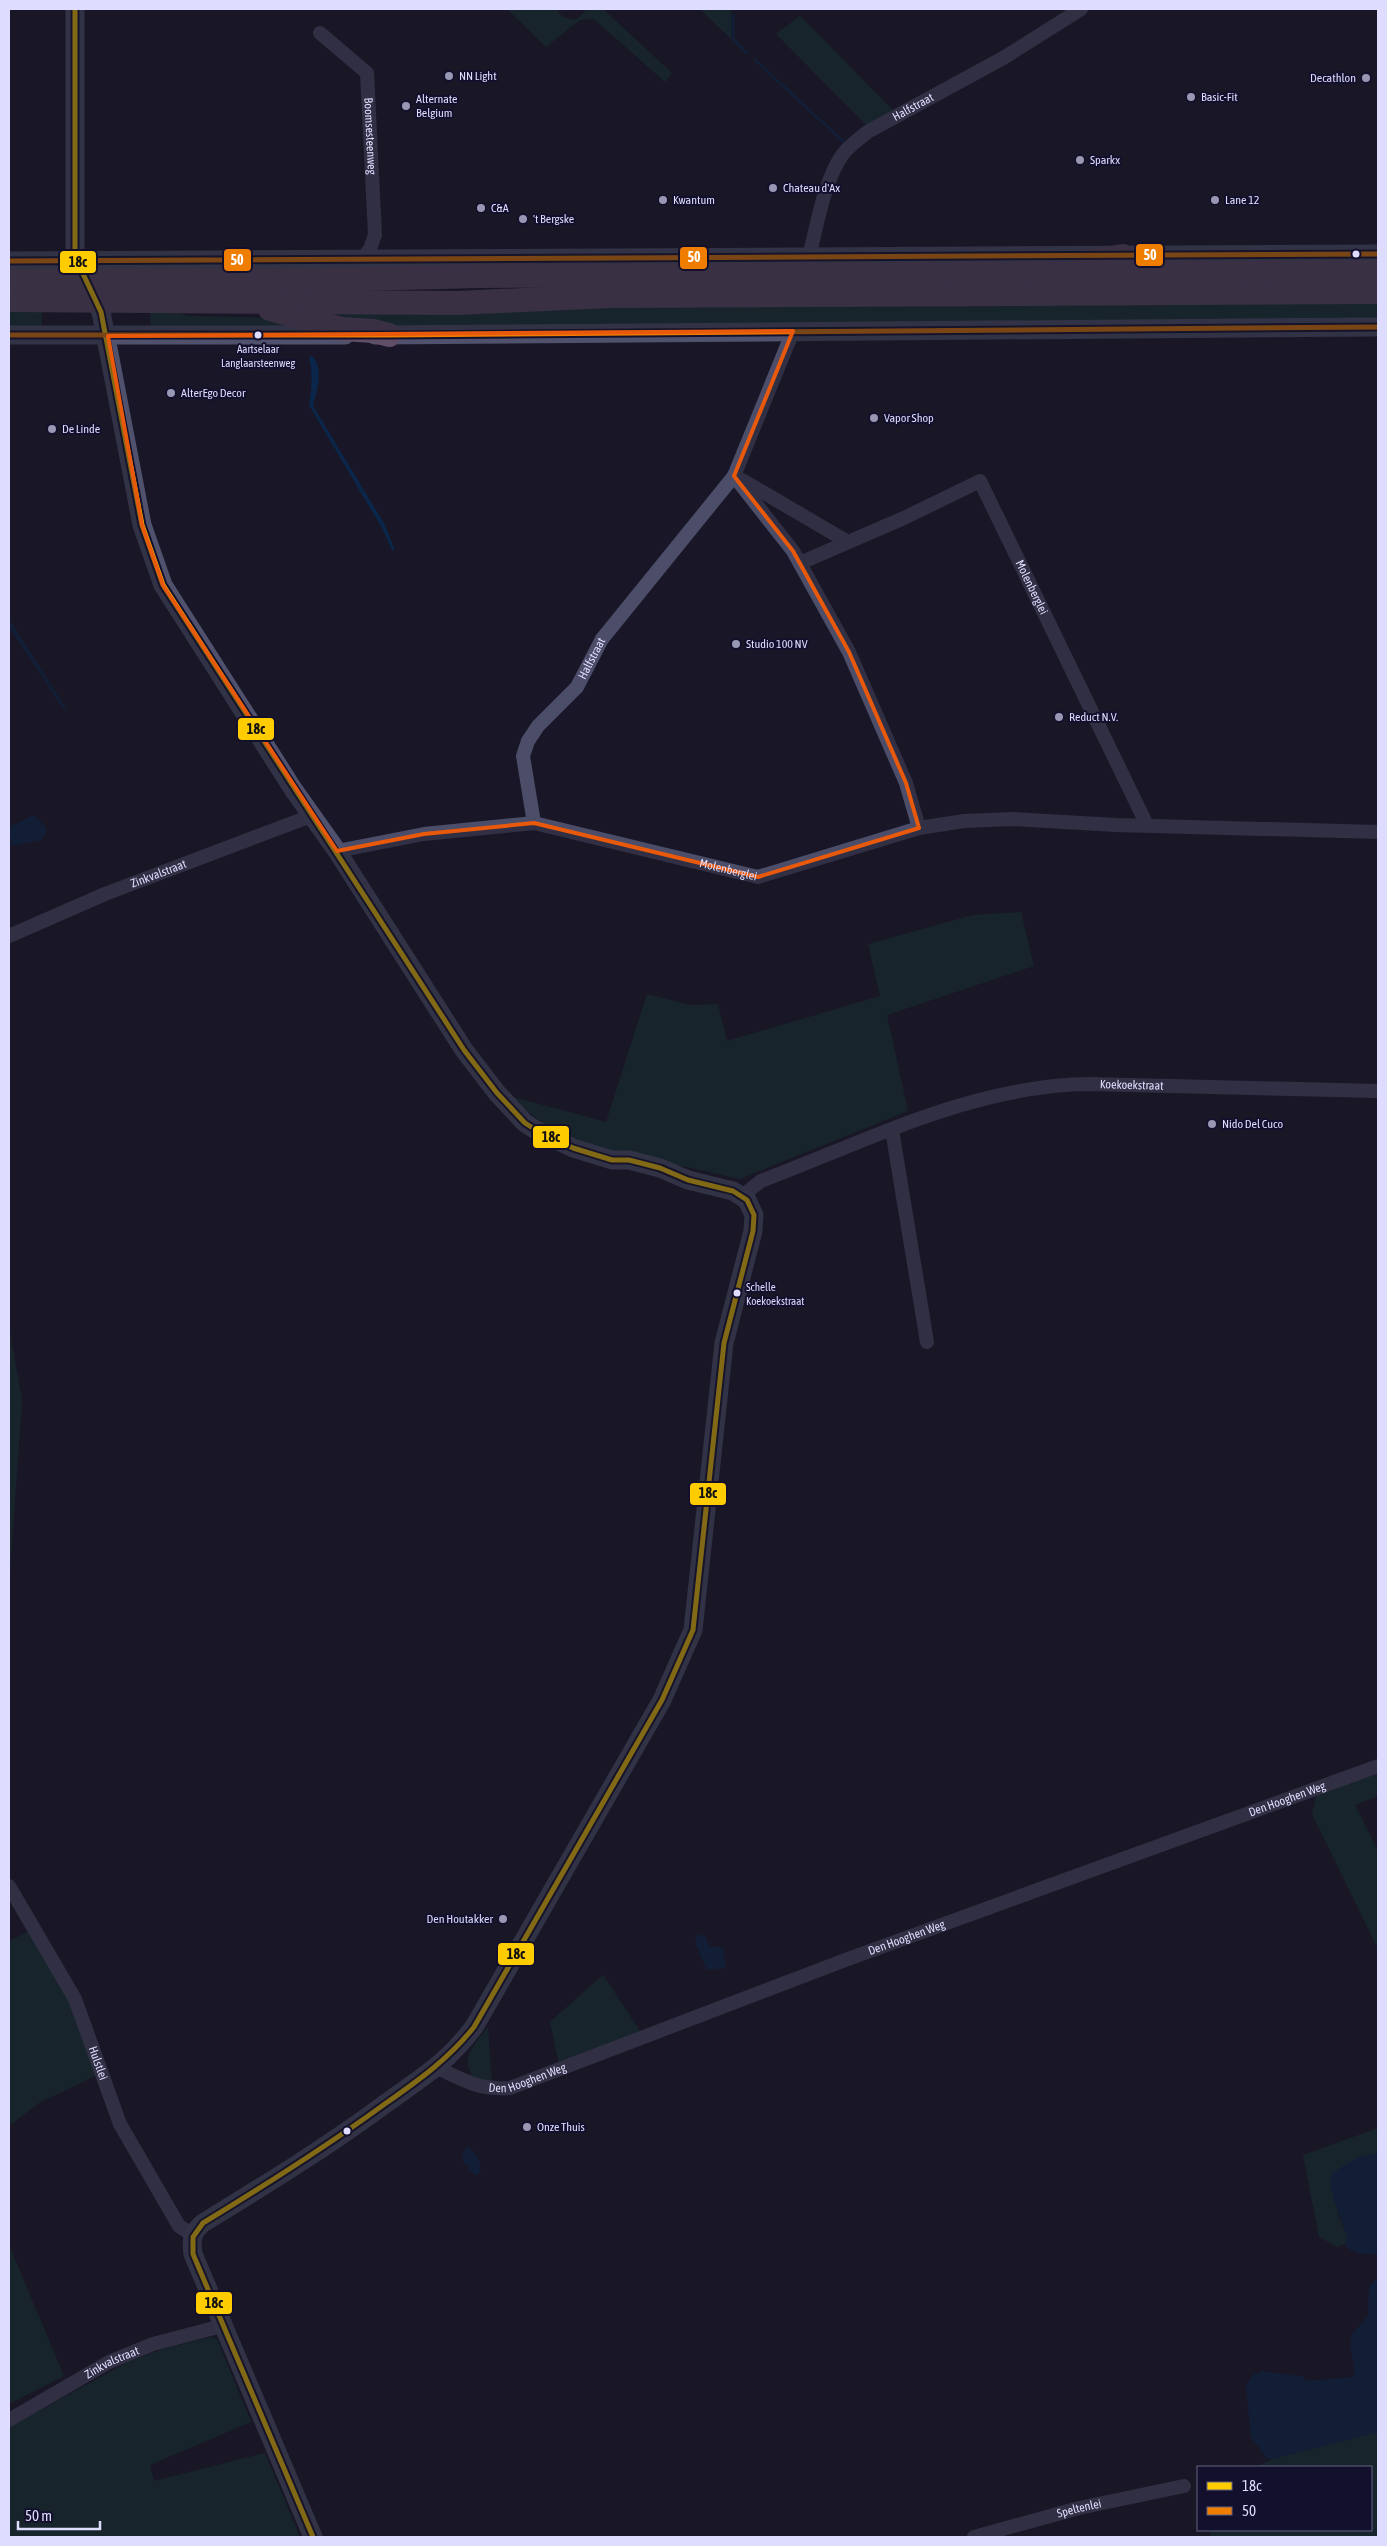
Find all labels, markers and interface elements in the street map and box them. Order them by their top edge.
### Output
place label: NN Light [459,69,497,83]
marker: NN Light [443,70,455,82]
place label: Decathlon [1310,71,1356,85]
marker: Decathlon [1360,72,1372,84]
street label: Halfstraat [890,90,936,124]
place label: Basic-Fit [1201,90,1238,104]
marker: Basic-Fit [1185,91,1197,103]
place label: Alternate Belgium [416,92,458,120]
street label: Boomsesteenweg [361,97,379,176]
marker: Alternate Belgium [400,100,412,112]
place label: Sparkx [1090,153,1120,167]
marker: Sparkx [1074,154,1086,166]
place label: Chateau d'Ax [783,181,840,195]
marker: Chateau d'Ax [767,182,779,194]
place label: Kwantum [673,193,715,207]
place label: Lane 12 [1225,193,1259,207]
marker: Kwantum [657,194,669,206]
marker: Lane 12 [1209,194,1221,206]
place label: C&A [491,201,509,215]
marker: C&A [475,202,487,214]
place label: 't Bergske [533,212,574,226]
marker: 't Bergske [517,213,529,225]
line badge: 50 [1135,243,1164,267]
line badge: 50 [679,246,708,270]
text: 50 [1143,247,1157,263]
line badge: 50 [223,248,252,272]
text: 50 [687,249,701,265]
unlabelled marker [1351,249,1361,259]
line badge: 18c [59,250,97,274]
text: 50 [230,252,244,268]
text: 18c [69,254,88,270]
marker: Aartselaar Langlaarsteenweg [253,330,263,340]
place label: Aartselaar Langlaarsteenweg [221,343,295,369]
place label: AlterEgo Decor [181,386,246,400]
marker: AlterEgo Decor [165,387,177,399]
place label: Vapor Shop [884,411,934,425]
marker: Vapor Shop [868,412,880,424]
place label: De Linde [62,422,100,436]
marker: De Linde [46,423,58,435]
street label: Molenberglei [1012,558,1051,617]
street label: Halfstraat [575,635,609,682]
place label: Studio 100 NV [746,637,808,651]
marker: Studio 100 NV [730,638,742,650]
place label: Reduct N.V. [1069,710,1118,724]
marker: Reduct N.V. [1053,711,1065,723]
line badge: 18c [237,717,275,741]
text: 18c [247,721,266,737]
street label: Molenberglei [698,856,758,884]
street label: Zinkvalstraat [129,857,189,891]
street label: Koekoekstraat [1100,1077,1164,1093]
place label: Nido Del Cuco [1222,1117,1283,1131]
marker: Nido Del Cuco [1206,1118,1218,1130]
line badge: 18c [532,1125,570,1149]
text: 18c [542,1129,561,1145]
place label: Schelle Koekoekstraat [746,1281,804,1307]
marker: Schelle Koekoekstraat [732,1288,742,1298]
line badge: 18c [689,1482,727,1506]
text: 18c [699,1485,718,1501]
street label: Den Hooghen Weg [1247,1778,1328,1820]
place label: Den Houtakker [427,1912,493,1926]
marker: Den Houtakker [497,1913,509,1925]
street label: Den Hooghen Weg [866,1917,948,1958]
line badge: 18c [497,1942,535,1966]
text: 18c [507,1946,526,1962]
street label: Hulstlei [86,2044,111,2082]
street label: Den Hooghen Weg [488,2060,569,2095]
place label: Onze Thuis [537,2120,585,2134]
marker: Onze Thuis [521,2121,533,2133]
unlabelled marker [342,2126,352,2136]
line badge: 18c [195,2291,233,2315]
text: 18c [205,2295,224,2311]
street label: Zinkvalstraat [82,2343,141,2382]
legend [1197,2466,1372,2531]
text: 18c [1242,2477,1262,2494]
street label: Speltenlei [1055,2496,1103,2521]
scale bar [18,2498,100,2530]
text: 50 [1242,2502,1256,2519]
text: 50 m [25,2507,52,2524]

